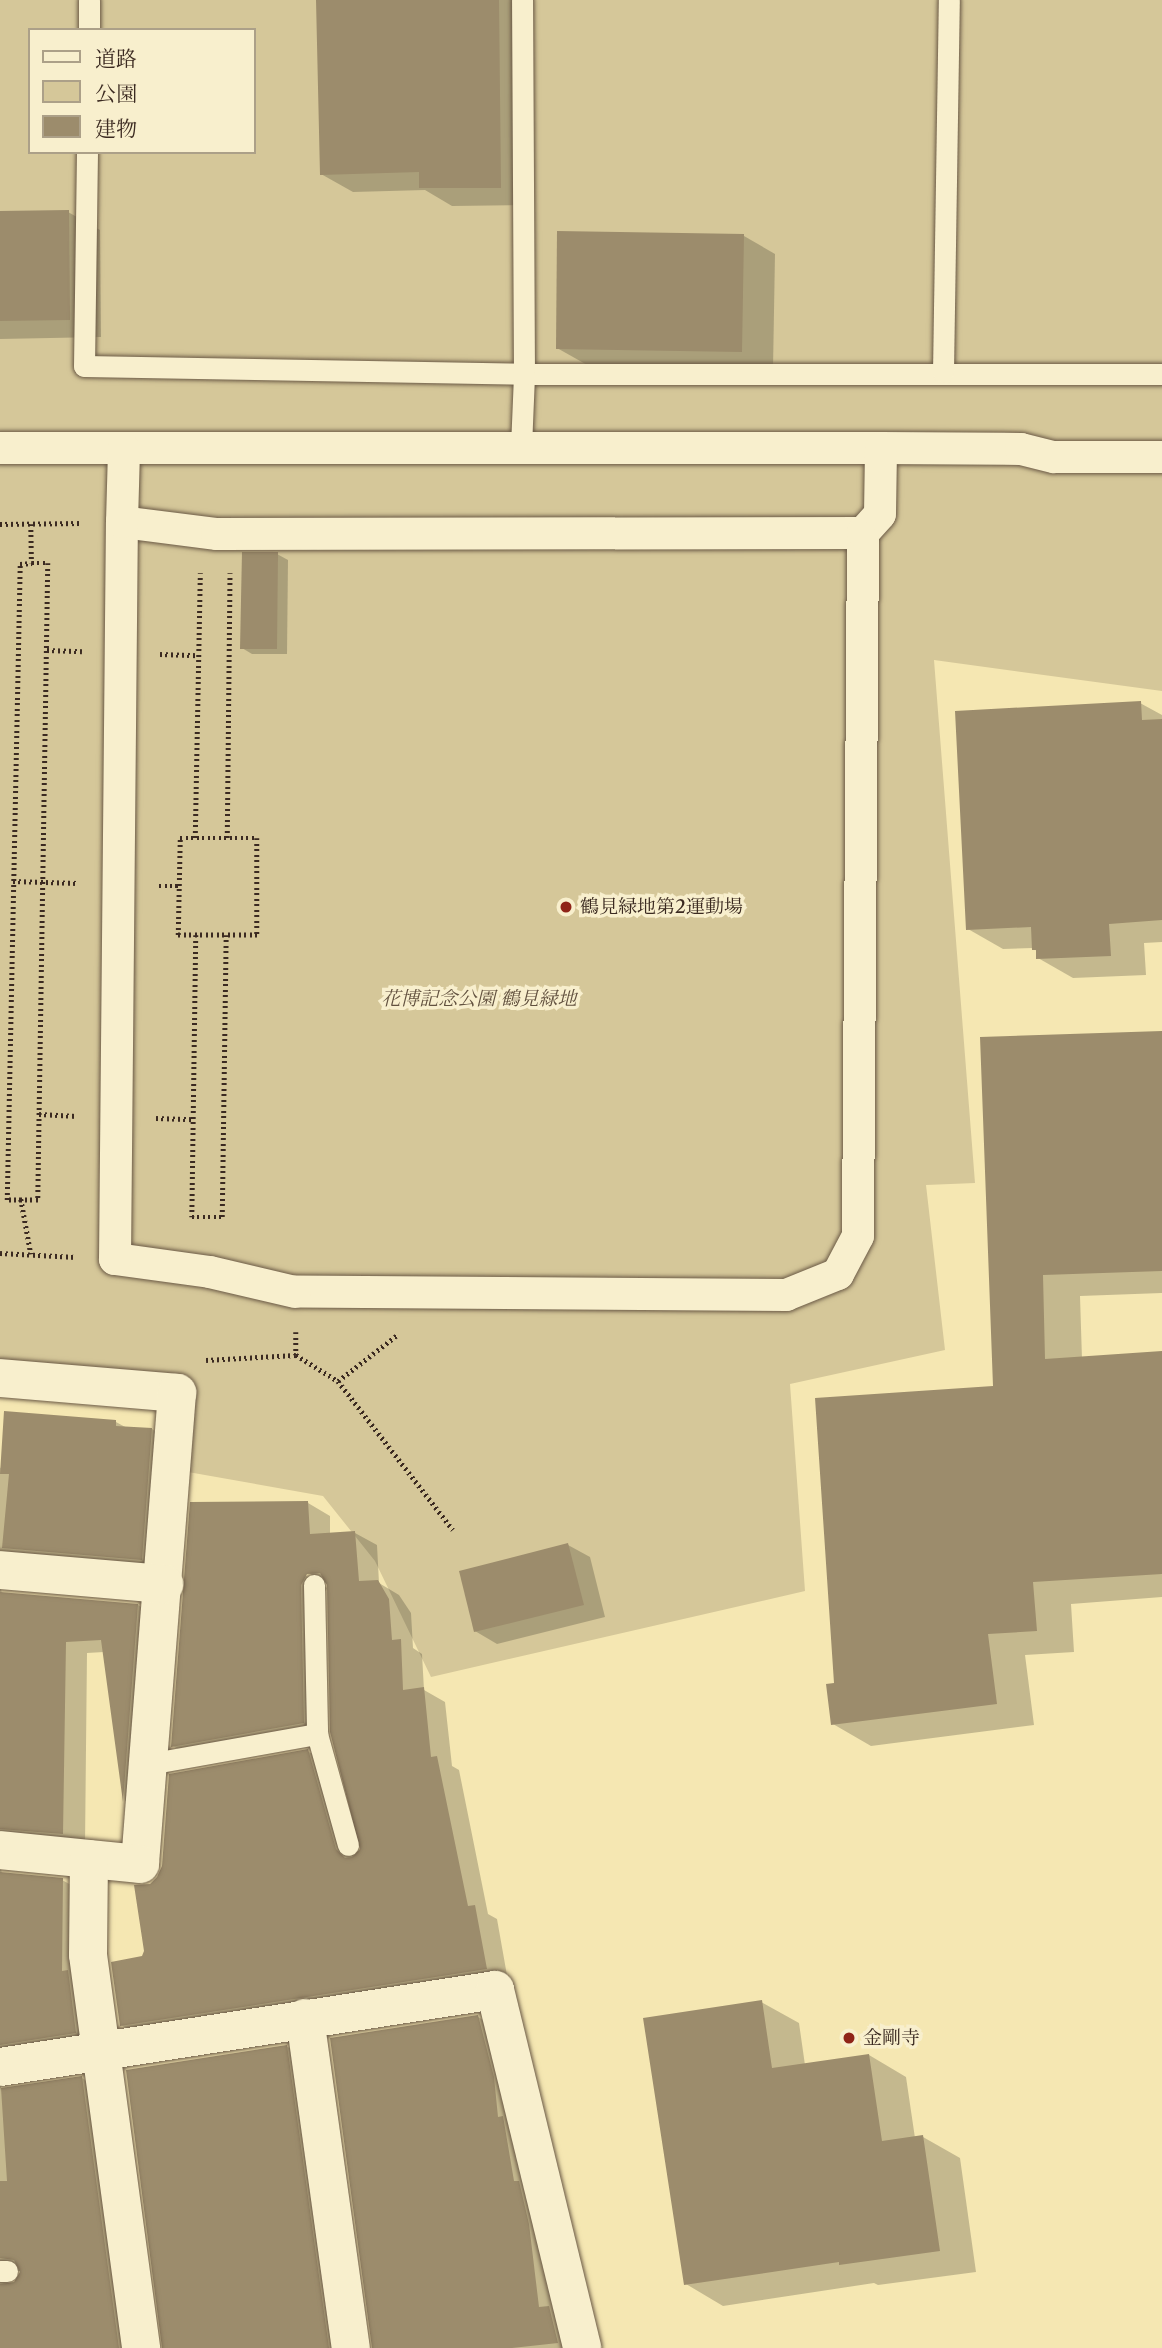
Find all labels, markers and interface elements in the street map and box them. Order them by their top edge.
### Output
legend [28,28,256,154]
text: 道路 [95,46,137,71]
text: 公園 [95,81,137,106]
text: 建物 [95,116,137,141]
place label: 鶴見緑地第2運動場 [580,896,743,918]
marker: 鶴見緑地第2運動場 [558,899,574,915]
park label: 花博記念公園 鶴見緑地 [381,988,577,1010]
place label: 金剛寺 [863,2027,920,2049]
marker: 金剛寺 [841,2030,857,2046]

